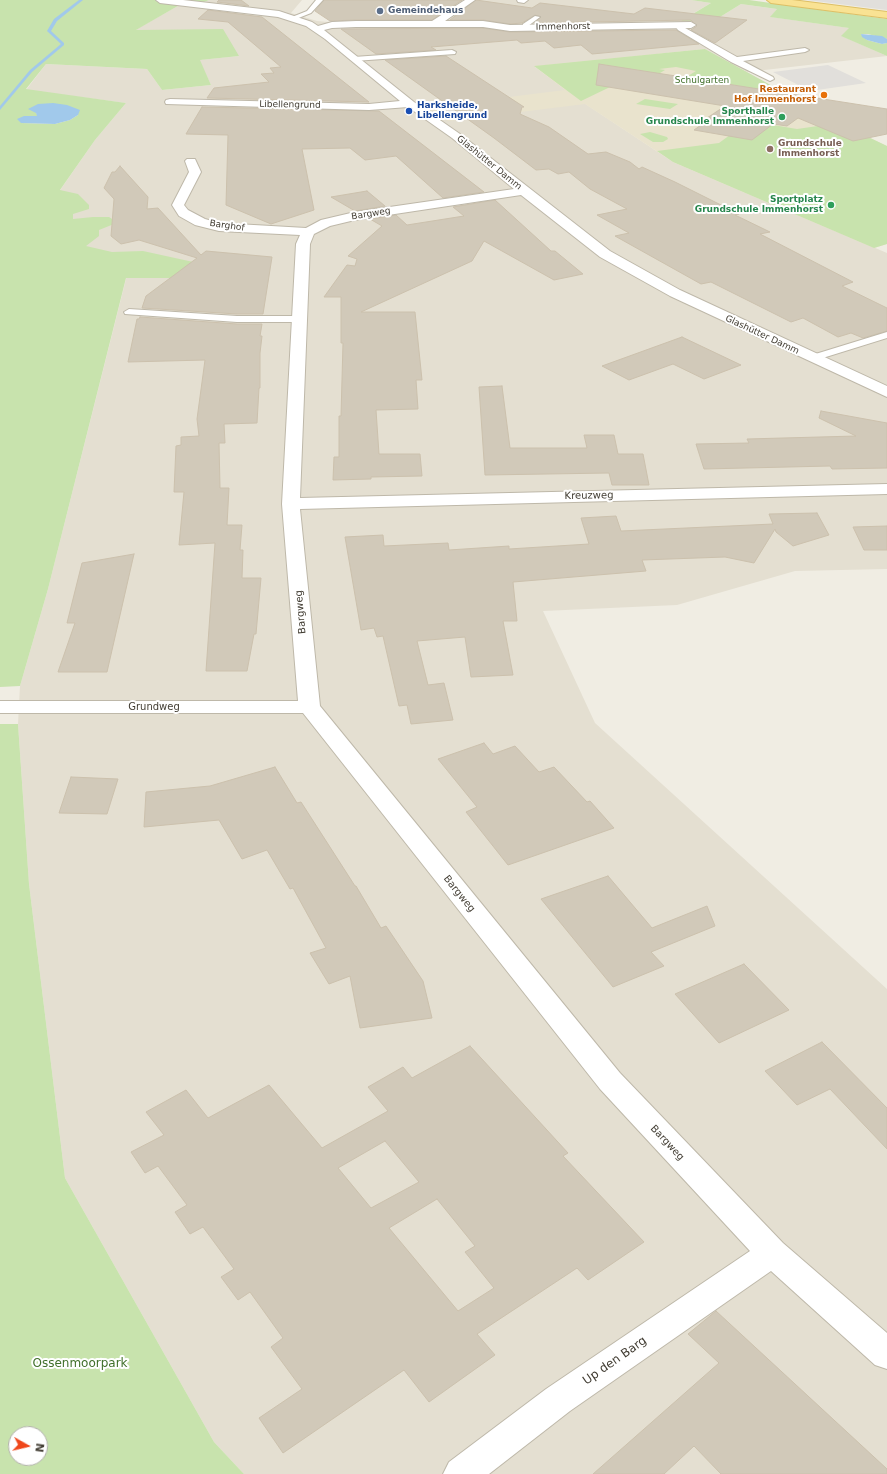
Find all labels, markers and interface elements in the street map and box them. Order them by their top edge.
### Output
marker: Gemeindehaus [375,6,385,16]
place label: Gemeindehaus [388,6,463,16]
street label: Immenhorst [536,21,590,33]
park label: Schulgarten [675,76,729,86]
place label: Restaurant Hof Immenhorst [734,85,816,106]
marker: Restaurant Hof Immenhorst [819,90,829,100]
street label: Libellengrund [259,99,321,111]
place label: Harksheide, Libellengrund [417,101,487,122]
marker: Harksheide, Libellengrund [404,106,414,116]
place label: Sporthalle Grundschule Immenhorst [646,107,774,128]
marker: Sporthalle Grundschule Immenhorst [777,112,787,122]
street label: Glashütter Damm [454,134,524,192]
place label: Grundschule Immenhorst [778,139,842,160]
marker: Grundschule Immenhorst [765,144,775,154]
place label: Sportplatz Grundschule Immenhorst [695,195,823,216]
marker: Sportplatz Grundschule Immenhorst [826,200,836,210]
street label: Bargweg [351,206,391,222]
street label: Barghof [209,218,245,234]
street label: Glashütter Damm [723,313,801,357]
street label: Kreuzweg [564,490,614,502]
street label: Bargweg [293,590,309,634]
street label: Grundweg [128,701,180,713]
street label: Bargweg [441,873,477,915]
street label: Bargweg [648,1123,686,1163]
street label: Up den Barg [580,1334,650,1388]
park label: Ossenmoorpark [32,1357,128,1371]
north arrow [8,1426,48,1466]
text: N [32,1442,46,1453]

